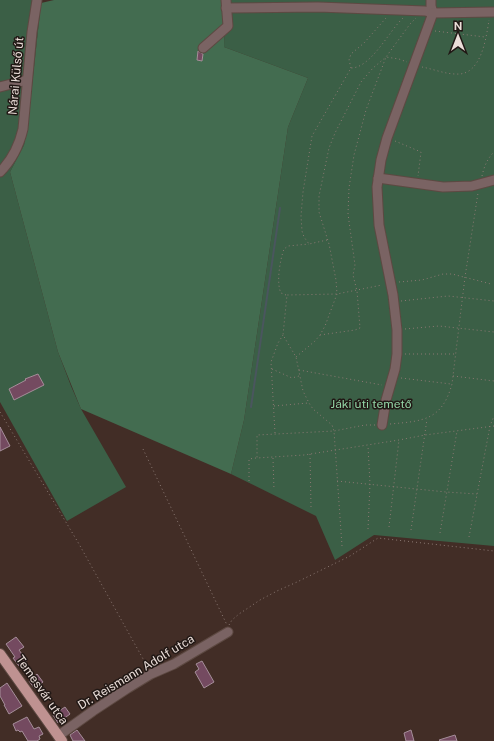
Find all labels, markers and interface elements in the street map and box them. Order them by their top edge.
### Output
north arrow [438,16,478,56]
text: N [454,20,462,32]
street label: Nárai Külső út [6,36,26,116]
park label: Jáki úti temető [331,397,412,411]
street label: Dr. Reismann Adolf utca [75,632,197,712]
street label: Temesvár utca [13,653,71,727]

